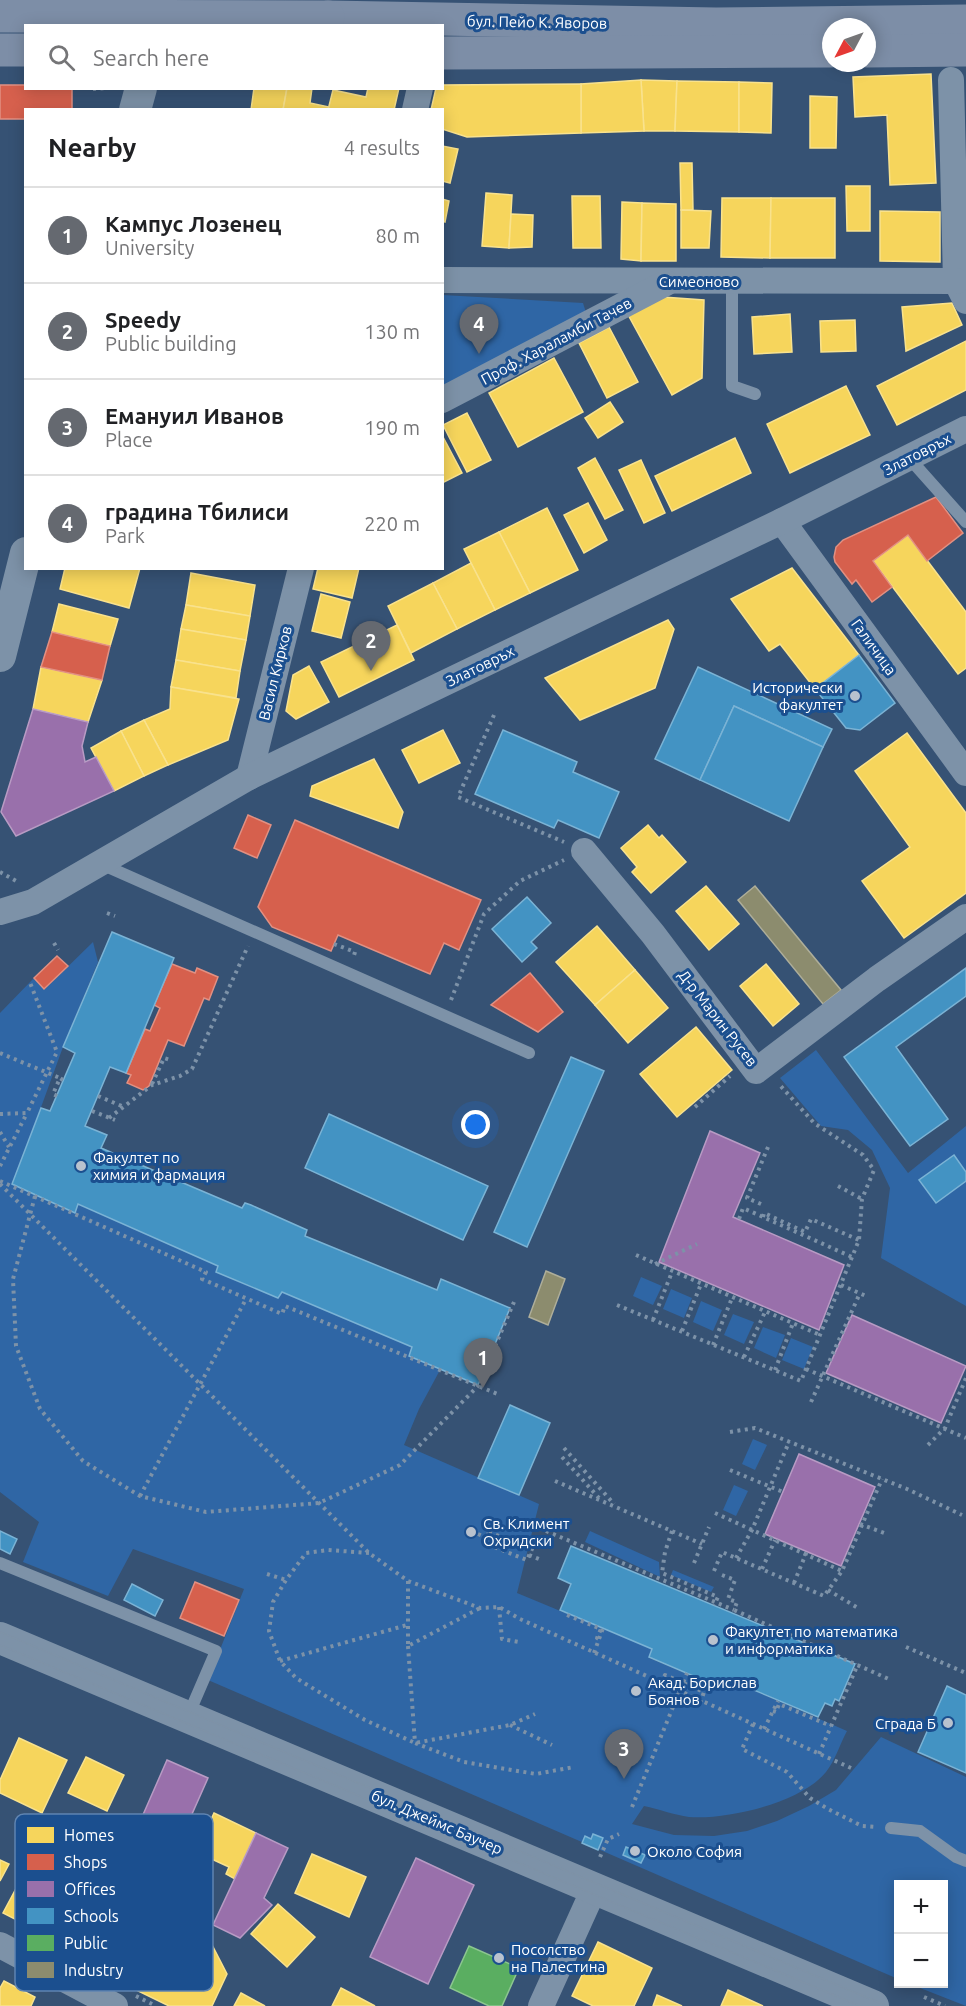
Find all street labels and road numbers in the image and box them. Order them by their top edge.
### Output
street label: бул. Пейо К. Яворов [467,12,607,32]
street label: Симеоново [659,273,739,290]
street label: Проф. Хараламби Тачев [478,294,634,388]
street label: Златовръх [880,429,954,478]
street label: Галичица [848,616,900,678]
street label: Васил Кирков [255,624,295,722]
street label: Златовръх [443,642,517,690]
street label: Д-р Марин Русев [675,966,761,1070]
street label: бул. Джеймс Баучер [369,1787,505,1857]

